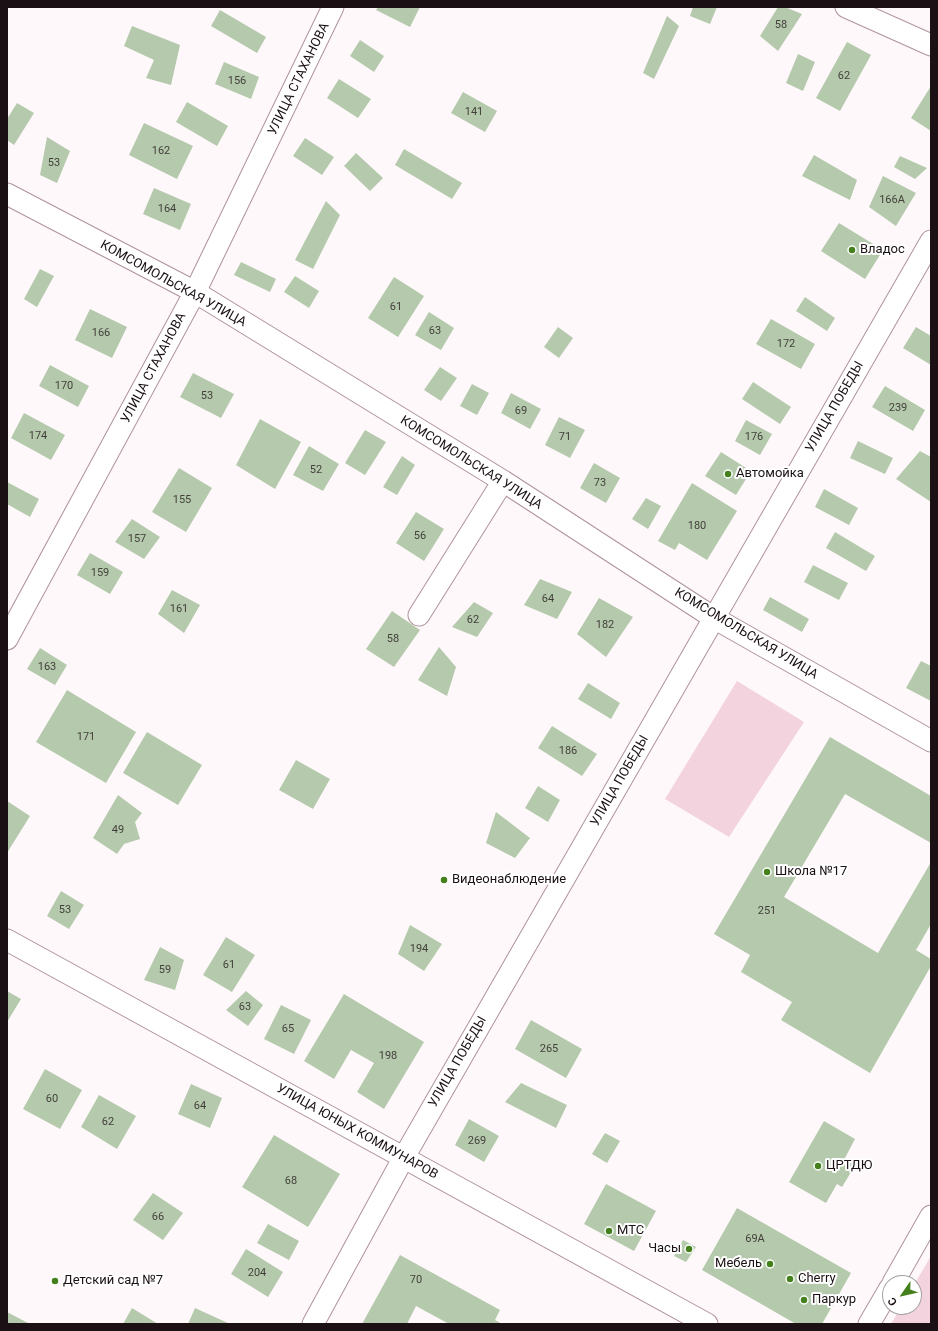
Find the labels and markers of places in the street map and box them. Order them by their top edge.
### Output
place label: Владос [860,242,905,258]
marker: Владос [847,245,857,255]
place label: Автомойка [736,466,804,482]
marker: Автомойка [723,469,733,479]
place label: Школа №17 [775,864,847,880]
marker: Школа №17 [762,867,772,877]
place label: Видеонаблюдение [452,872,566,888]
marker: Видеонаблюдение [439,875,449,885]
place label: ЦРТДЮ [826,1158,872,1174]
marker: ЦРТДЮ [813,1161,823,1171]
place label: МТС [617,1223,644,1239]
marker: МТС [604,1226,614,1236]
place label: Часы [648,1241,681,1257]
marker: Часы [684,1244,694,1254]
place label: Мебель [715,1256,762,1272]
marker: Мебель [765,1259,775,1269]
place label: Cherry [798,1271,836,1287]
place label: Детский сад №7 [63,1273,163,1289]
marker: Cherry [785,1274,795,1284]
marker: Детский сад №7 [50,1276,60,1286]
place label: Паркур [812,1292,856,1308]
marker: Паркур [799,1295,809,1305]

